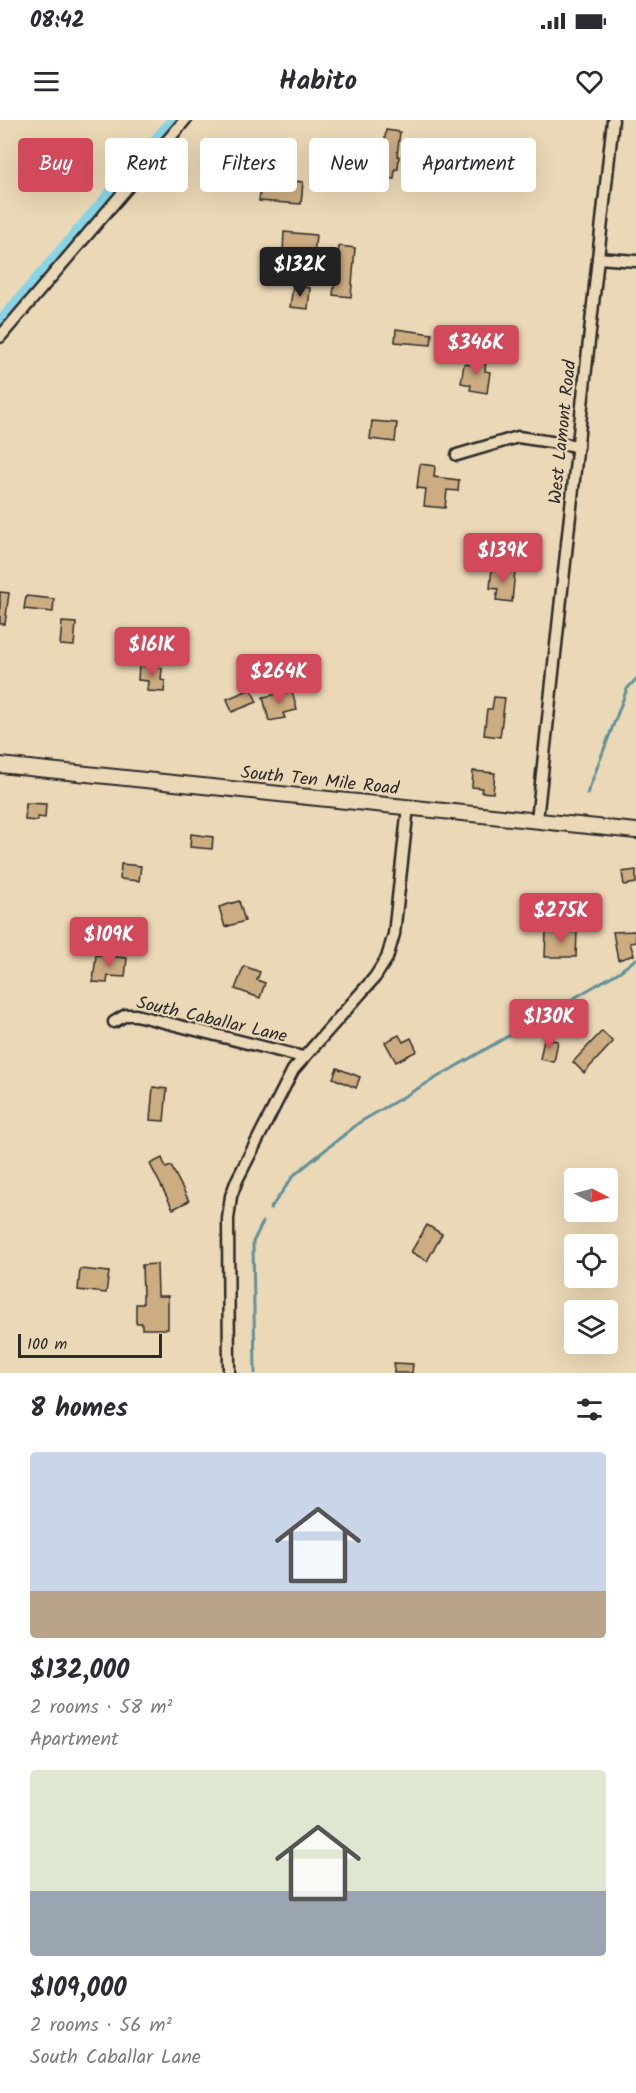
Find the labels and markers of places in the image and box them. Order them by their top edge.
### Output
pin: $132K [258,247,342,298]
pin: $346K [434,325,518,376]
pin: $139K [461,533,545,584]
pin: $161K [110,627,194,678]
pin: $264K [237,654,321,705]
pin: $275K [519,893,603,944]
pin: $109K [67,917,151,968]
pin: $130K [507,999,591,1050]

